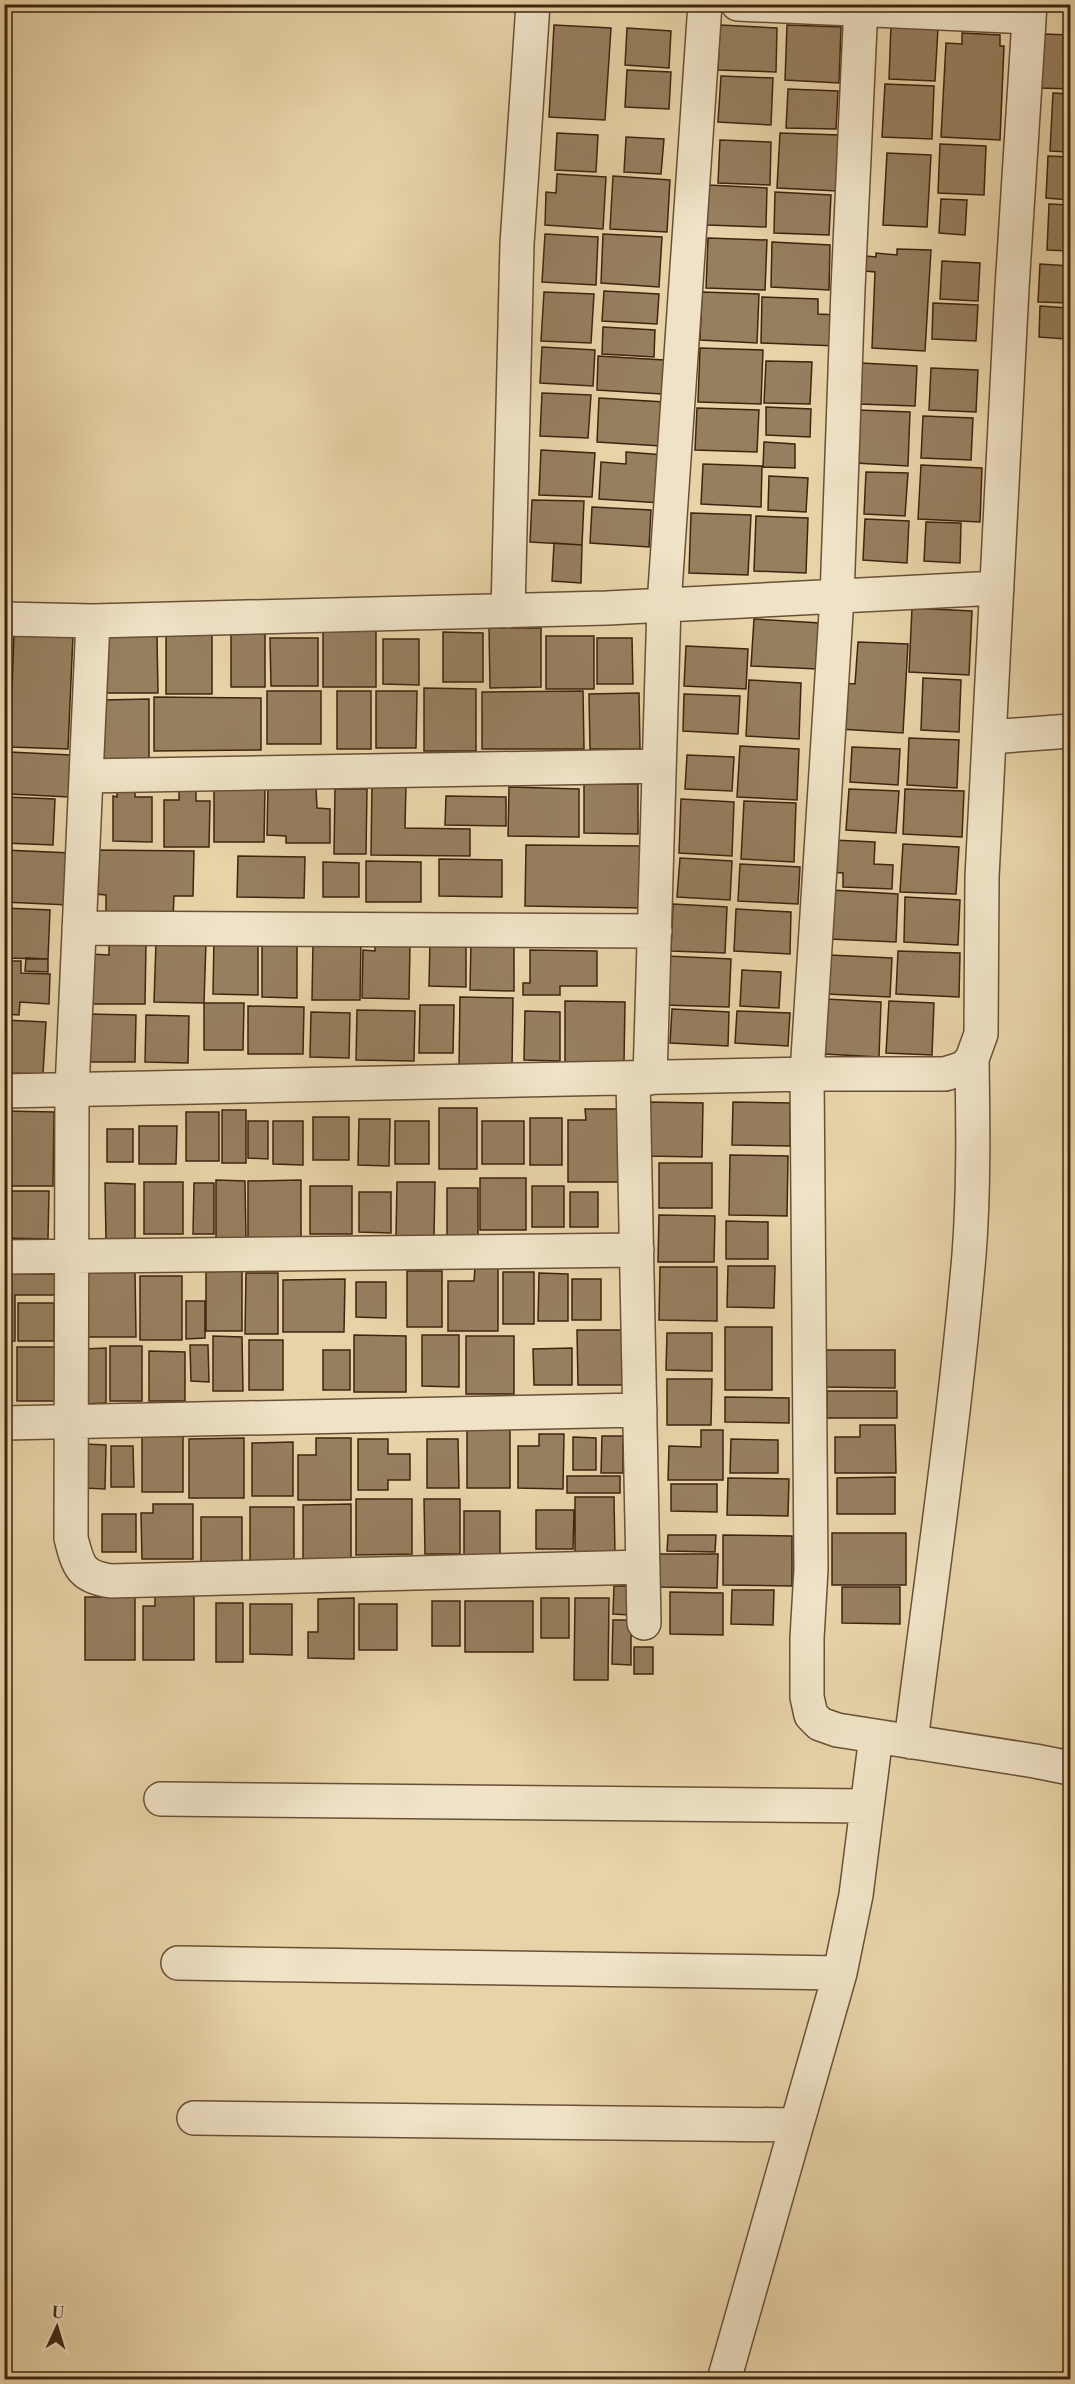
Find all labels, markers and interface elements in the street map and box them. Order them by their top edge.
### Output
north arrow [27,2297,87,2357]
text: U [51,2303,65,2323]

